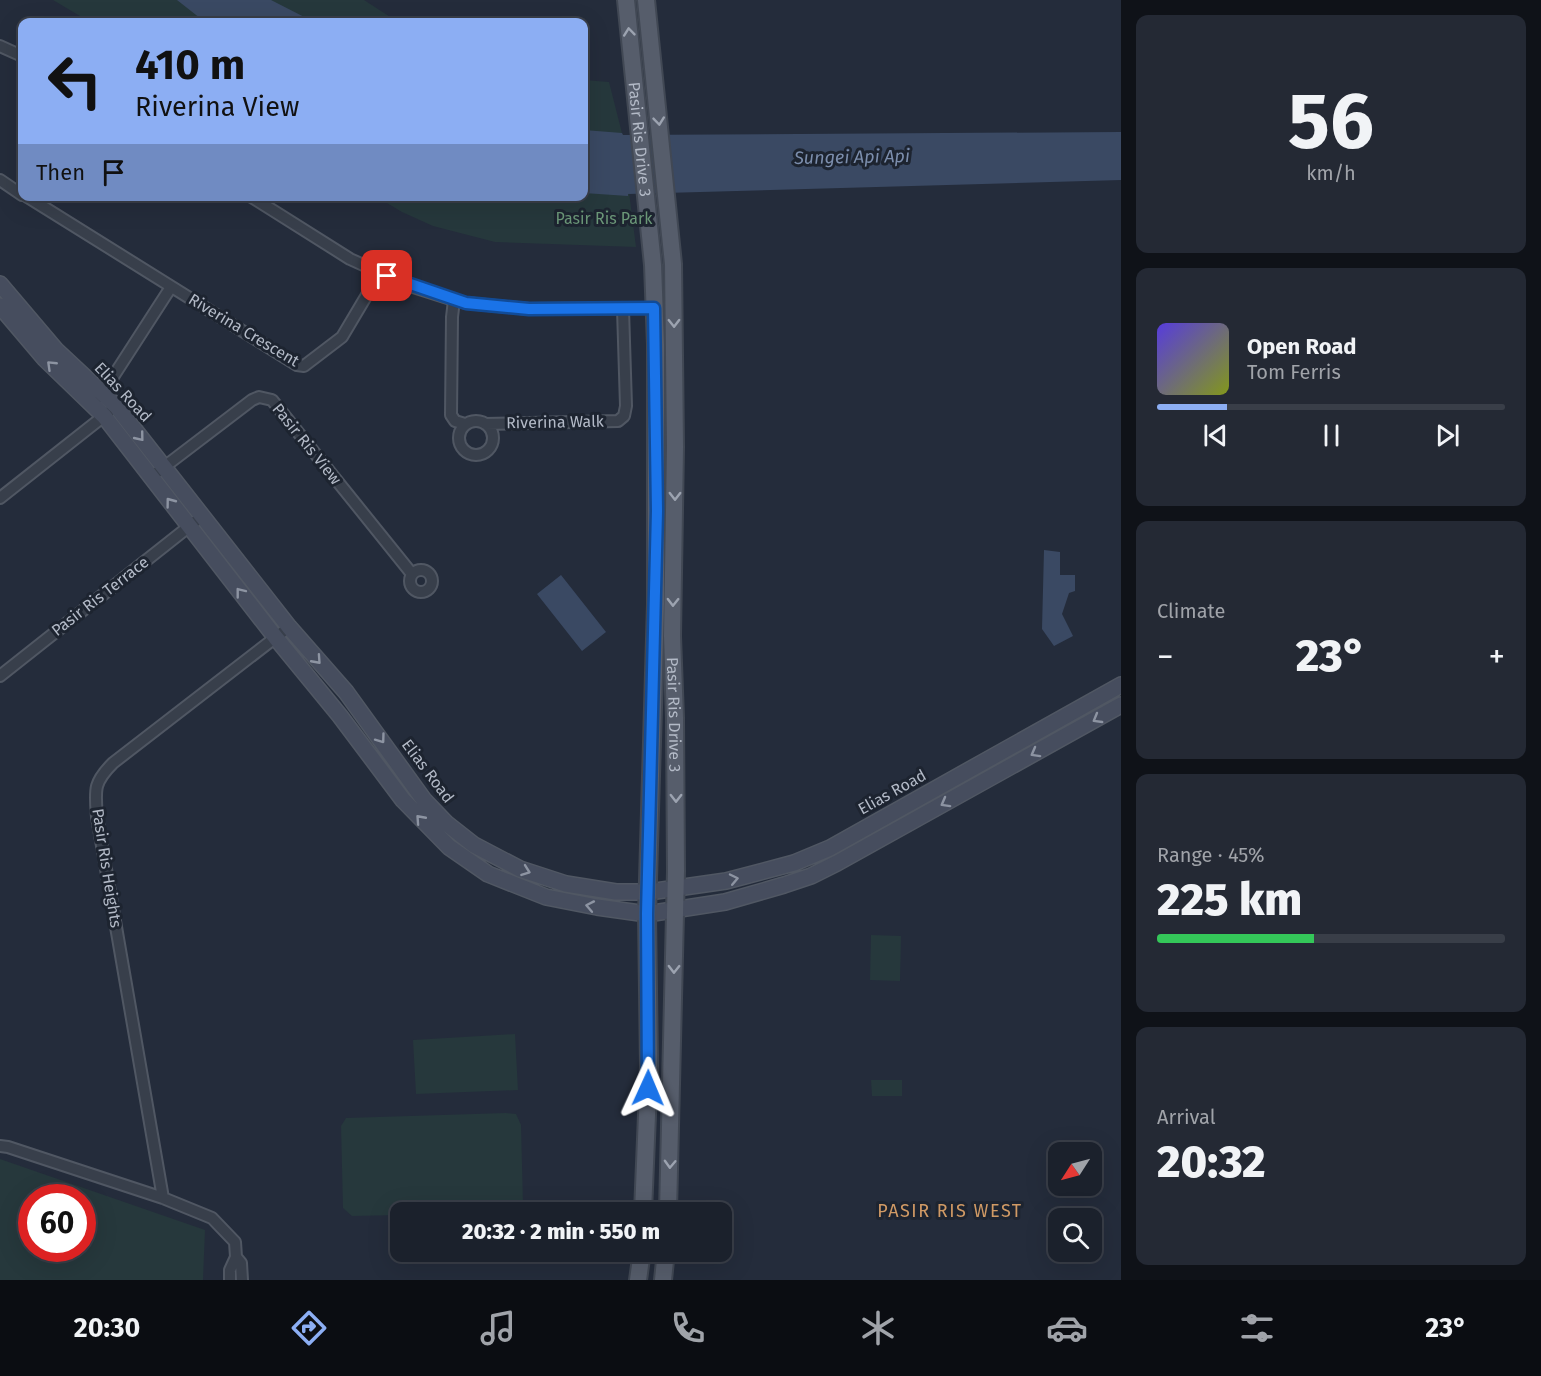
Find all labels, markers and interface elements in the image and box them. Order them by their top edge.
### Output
one-way arrow [624,28,636,37]
text: 410 m [135,40,245,90]
icon: left [36,42,114,120]
text: 56 [1288,75,1374,169]
street label: Pasir Ris Drive 3 [625,81,655,198]
text: Riverina View [135,91,299,123]
one-way arrow [652,116,665,125]
water label: Sungei Api Api [793,145,910,169]
icon: arrive [97,156,130,189]
text: Then [36,159,85,186]
text: km/h [1306,161,1356,185]
park label: Pasir Ris Park [556,209,653,228]
pin [361,250,412,301]
icon: arrive [370,259,403,292]
street label: Riverina Crescent [185,290,303,371]
one-way arrow [668,318,680,327]
text: Open Road [1247,333,1357,360]
street label: Elias Road [91,358,155,426]
text: Tom Ferris [1247,360,1341,384]
one-way arrow [48,361,59,372]
street label: Pasir Ris View [269,400,346,489]
street label: Riverina Walk [506,412,605,432]
icon: previous [1199,419,1232,452]
icon: pause [1315,419,1348,452]
icon: next [1431,419,1464,452]
one-way arrow [133,430,144,441]
one-way arrow [669,491,681,500]
one-way arrow [166,498,177,509]
street label: Pasir Ris Terrace [48,552,152,640]
one-way arrow [236,588,247,599]
one-way arrow [667,598,679,607]
text: Climate [1157,599,1225,623]
text: 23° [1296,629,1366,683]
text: − [1157,637,1174,677]
text: + [1489,637,1505,677]
one-way arrow [310,653,321,664]
street label: Pasir Ris Drive 3 [663,657,685,772]
one-way arrow [1093,712,1103,723]
one-way arrow [374,732,385,743]
street label: Elias Road [398,735,458,807]
one-way arrow [1030,746,1041,758]
street label: Elias Road [855,766,929,818]
one-way arrow [670,793,682,802]
one-way arrow [941,796,951,808]
street label: Pasir Ris Heights [88,807,126,929]
one-way arrow [416,815,427,825]
text: Range · 45% [1157,843,1264,867]
one-way arrow [521,864,531,877]
one-way arrow [729,873,739,886]
text: 225 km [1157,873,1302,927]
one-way arrow [585,900,595,913]
one-way arrow [668,965,680,974]
position arrow [616,1056,680,1120]
text: Arrival [1157,1105,1216,1129]
text: 20:32 [1157,1135,1266,1189]
north arrow [1048,1142,1102,1196]
map controls [1048,1142,1102,1262]
one-way arrow [664,1160,676,1169]
speed limit sign: 60 [18,1184,96,1262]
district label: PASIR RIS WEST [877,1200,1023,1222]
button: search [1048,1208,1102,1262]
text: 20:32 · 2 min · 550 m [462,1218,660,1245]
icon: directions [288,1307,330,1349]
icon: music [477,1307,519,1349]
icon: phone [667,1307,709,1349]
icon: climate [857,1307,899,1349]
icon: car [1046,1307,1088,1349]
icon: filters [1236,1307,1278,1349]
text: 20:30 [74,1312,140,1344]
text: 23° [1425,1312,1467,1344]

